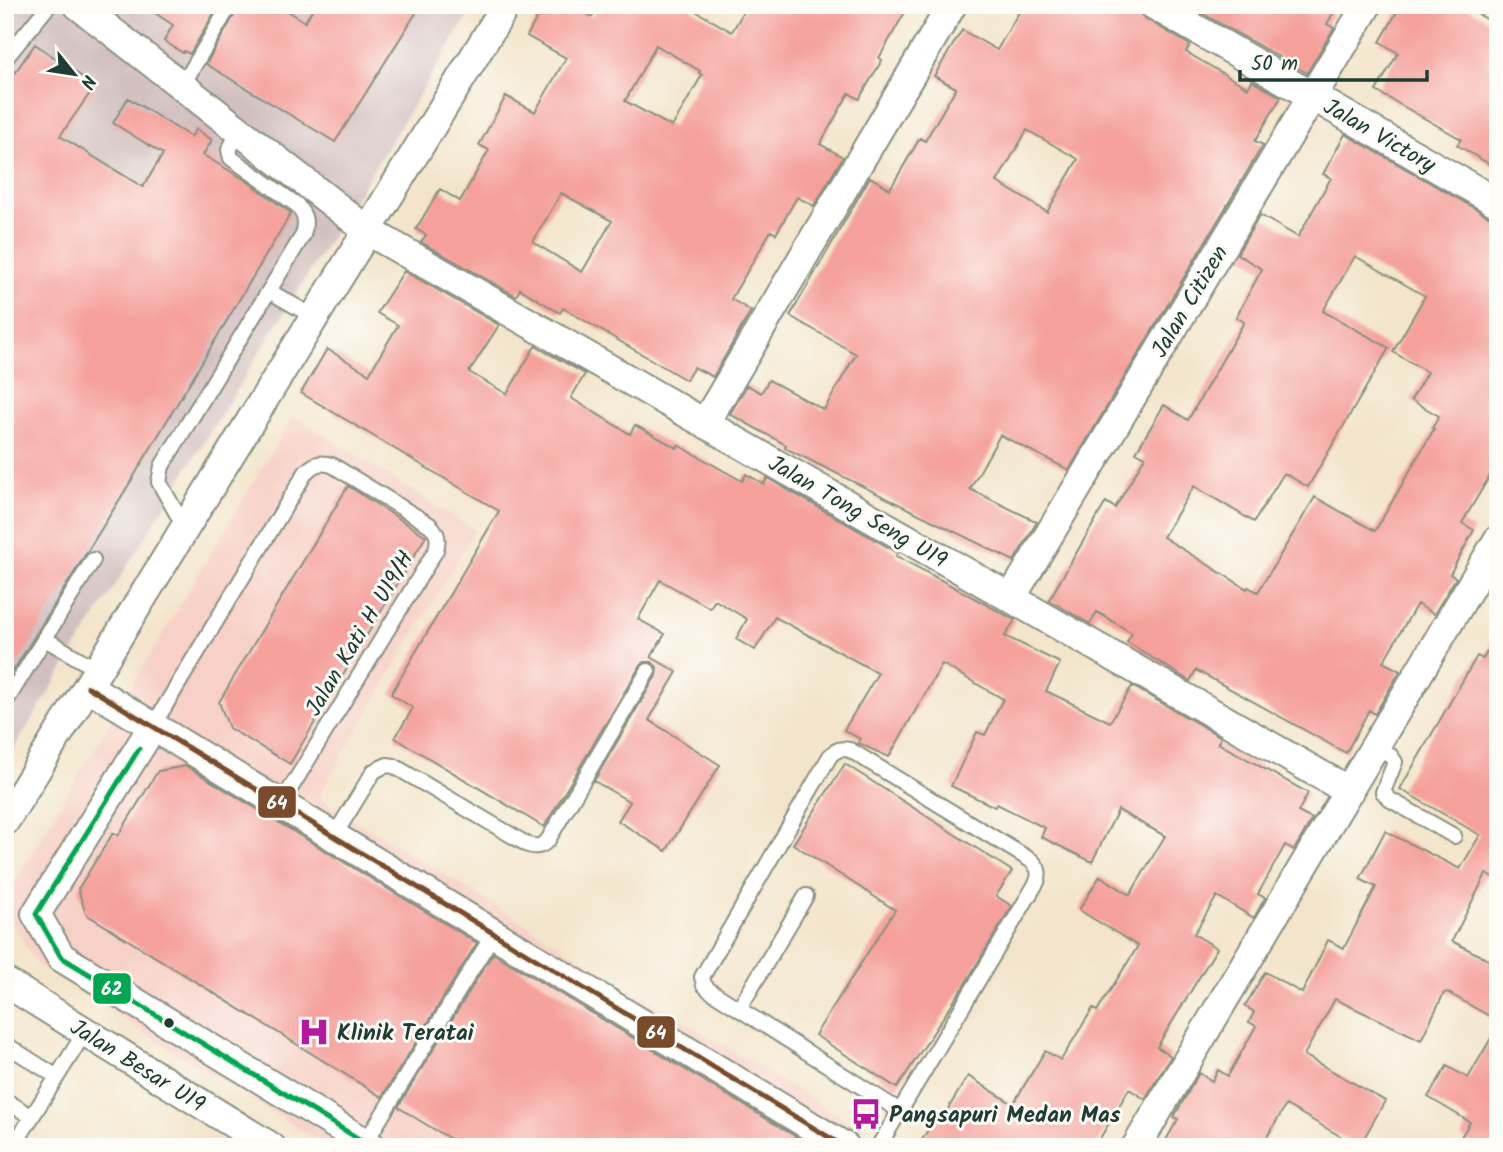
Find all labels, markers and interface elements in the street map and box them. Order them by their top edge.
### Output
north arrow [38,38,108,108]
scale bar [1240,38,1428,82]
text: 50 m [1251,48,1298,81]
text: N [71,69,103,94]
street label: Jalan Victory [1316,90,1442,184]
street label: Jalan Citizen [1143,239,1239,365]
street label: Jalan Tong Seng U19 [761,447,953,579]
street label: Jalan Kati H U19/H [297,544,425,724]
line badge: 64 [257,785,297,819]
text: 64 [267,789,288,819]
line badge: 62 [92,972,132,1005]
text: 62 [101,975,123,1005]
street label: Jalan Besar U19 [62,1011,212,1123]
hospital icon: Klinik Teratai [297,1015,331,1049]
line badge: 64 [636,1015,676,1049]
unlabelled marker [162,1016,176,1030]
place label: Klinik Teratai [337,1016,475,1052]
text: 64 [646,1019,667,1049]
bus stop icon: Pangsapuri Medan Mas [849,1097,883,1131]
place label: Pangsapuri Medan Mas [889,1098,1121,1134]

